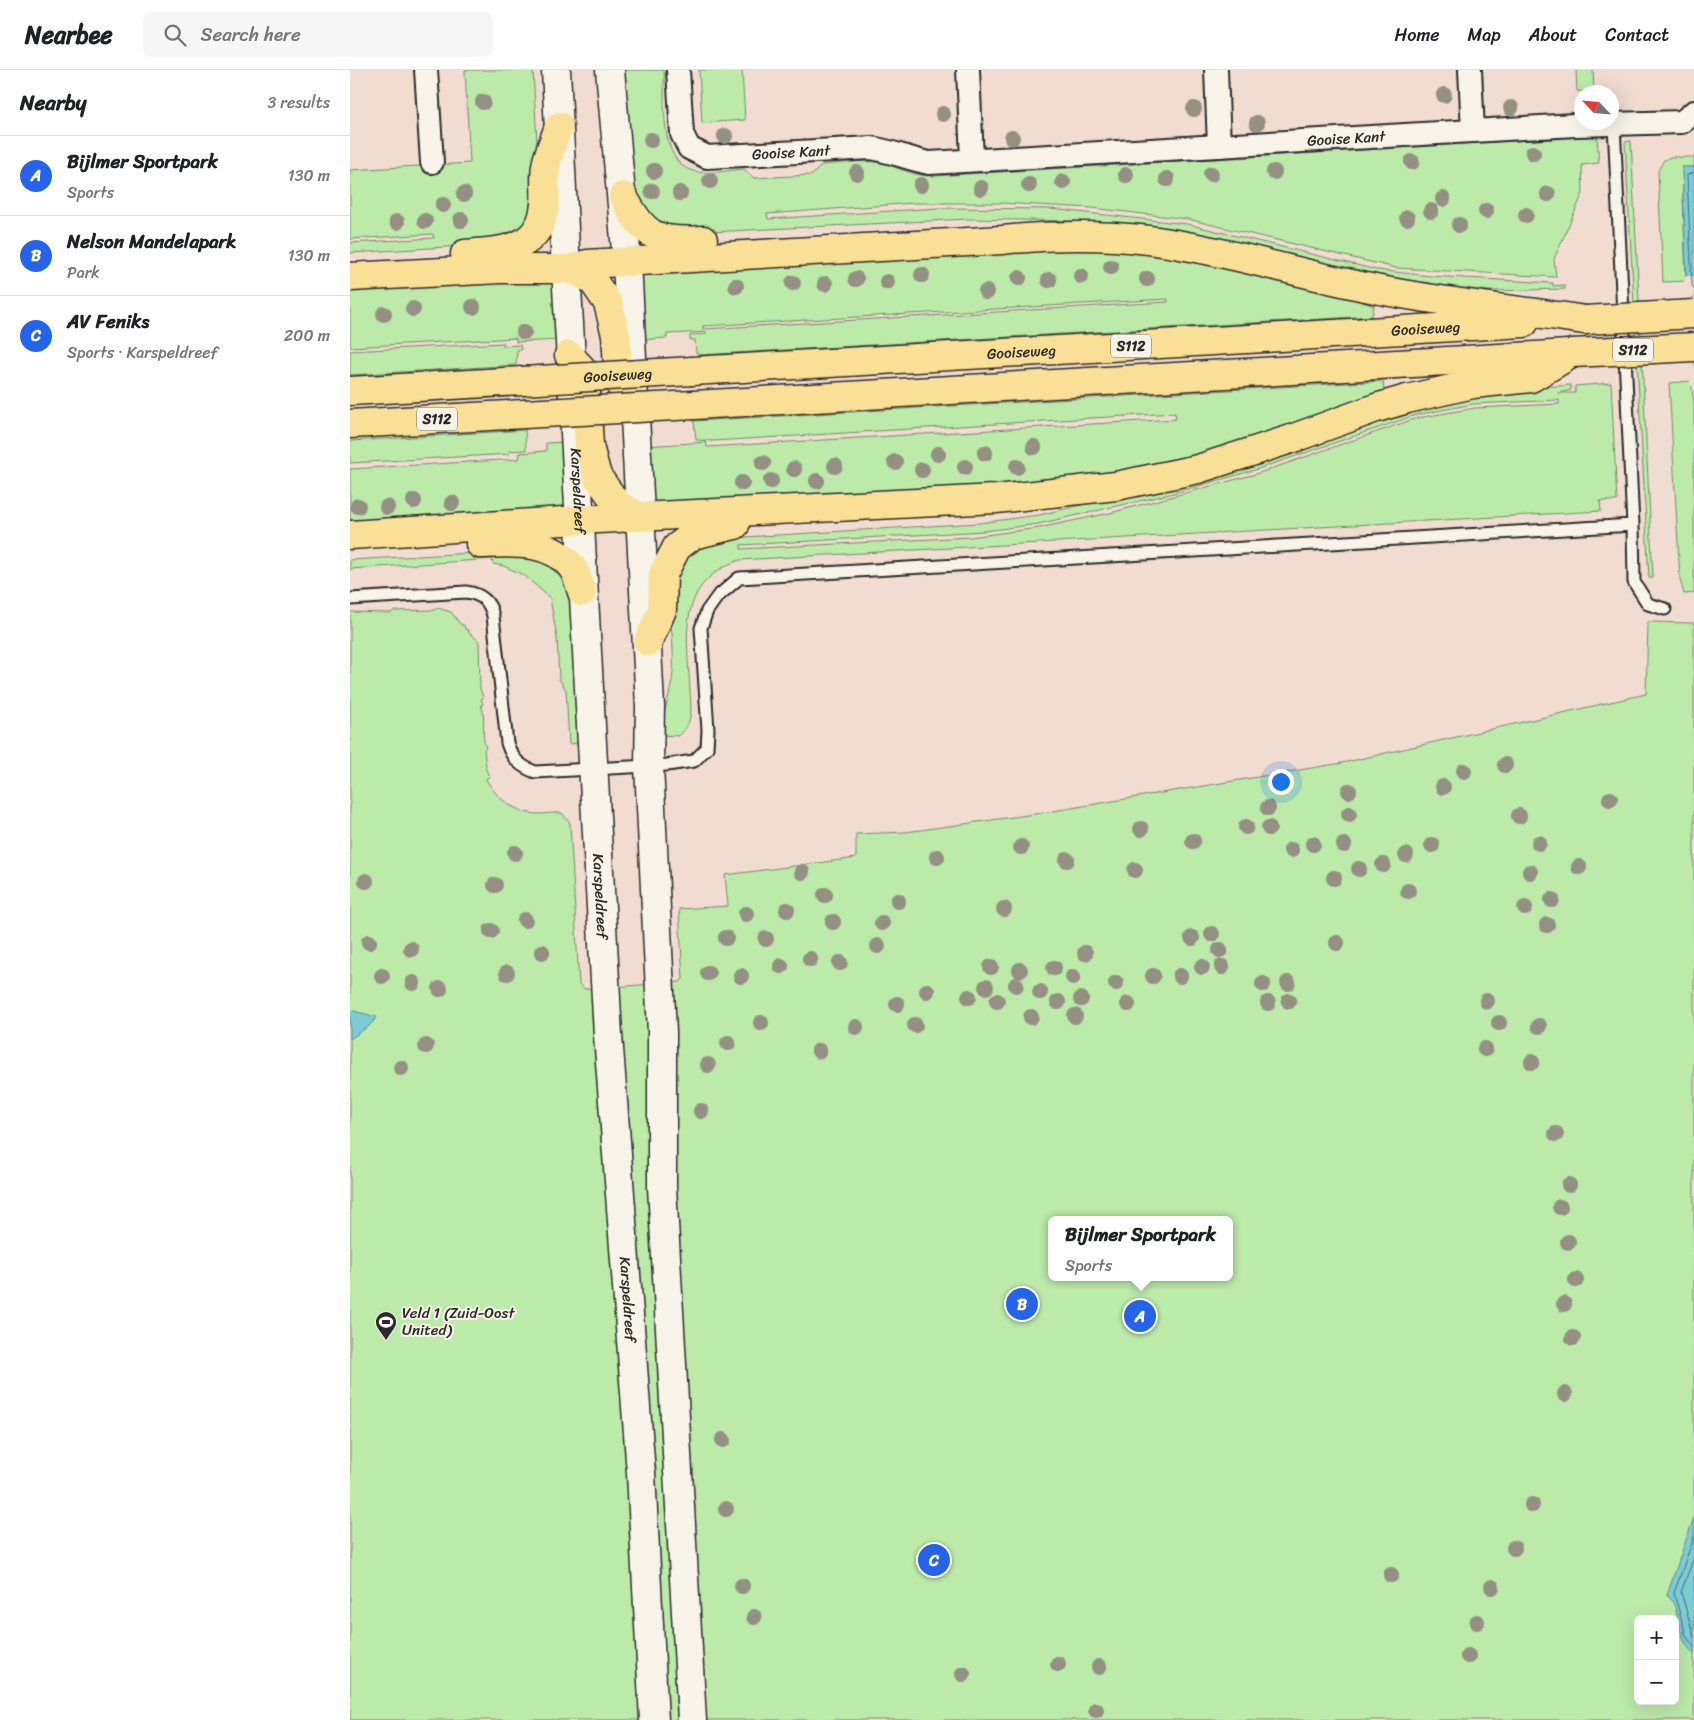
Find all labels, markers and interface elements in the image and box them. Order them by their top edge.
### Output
search box [143,12,493,57]
text: Nearbee [25,14,113,56]
text: Search here [201,18,301,51]
text: Home [1395,19,1440,51]
text: Map [1468,19,1501,51]
text: About [1529,19,1577,51]
text: Contact [1605,19,1669,51]
icon: search [161,21,189,49]
text: Nearby [20,84,86,122]
north arrow [1574,85,1619,130]
text: 3 results [267,88,330,117]
street label: Gooise Kant [1306,123,1387,154]
street label: Gooise Kant [751,137,832,168]
text: Bijlmer Sportpark [67,145,218,178]
text: A [31,161,41,190]
text: 130 m [288,161,330,190]
text: Sports [67,178,114,207]
text: Nelson Mandelapark [67,225,236,258]
text: B [31,241,41,270]
text: 130 m [288,241,330,270]
text: Park [67,258,100,287]
text: AV Feniks [67,305,149,338]
street label: Gooiseweg [1391,314,1461,344]
text: C [31,321,41,350]
text: 200 m [284,321,330,350]
road number: S112 [1111,334,1151,358]
street label: Gooiseweg [986,337,1057,367]
text: Sports · Karspeldreef [67,338,218,367]
road number: S112 [1613,338,1653,362]
street label: Gooiseweg [583,360,653,390]
road number: S112 [417,408,457,430]
street label: Karspeldreef [563,447,594,536]
your location [1268,769,1294,795]
street label: Karspeldreef [585,853,616,942]
popup [1048,1216,1233,1281]
text: Bijlmer Sportpark [1065,1218,1216,1251]
text: Sports [1065,1251,1112,1280]
street label: Karspeldreef [612,1256,644,1345]
pin: B [1006,1285,1038,1323]
pin: A [1124,1297,1156,1335]
place label: Veld 1 (Zuid-Oost United) [402,1300,515,1343]
sports icon: Veld 1 (Zuid-Oost United) [374,1310,398,1341]
pin: C [918,1541,950,1579]
map controls [1634,1615,1679,1705]
button: + [1634,1615,1679,1660]
button: − [1634,1660,1679,1705]

